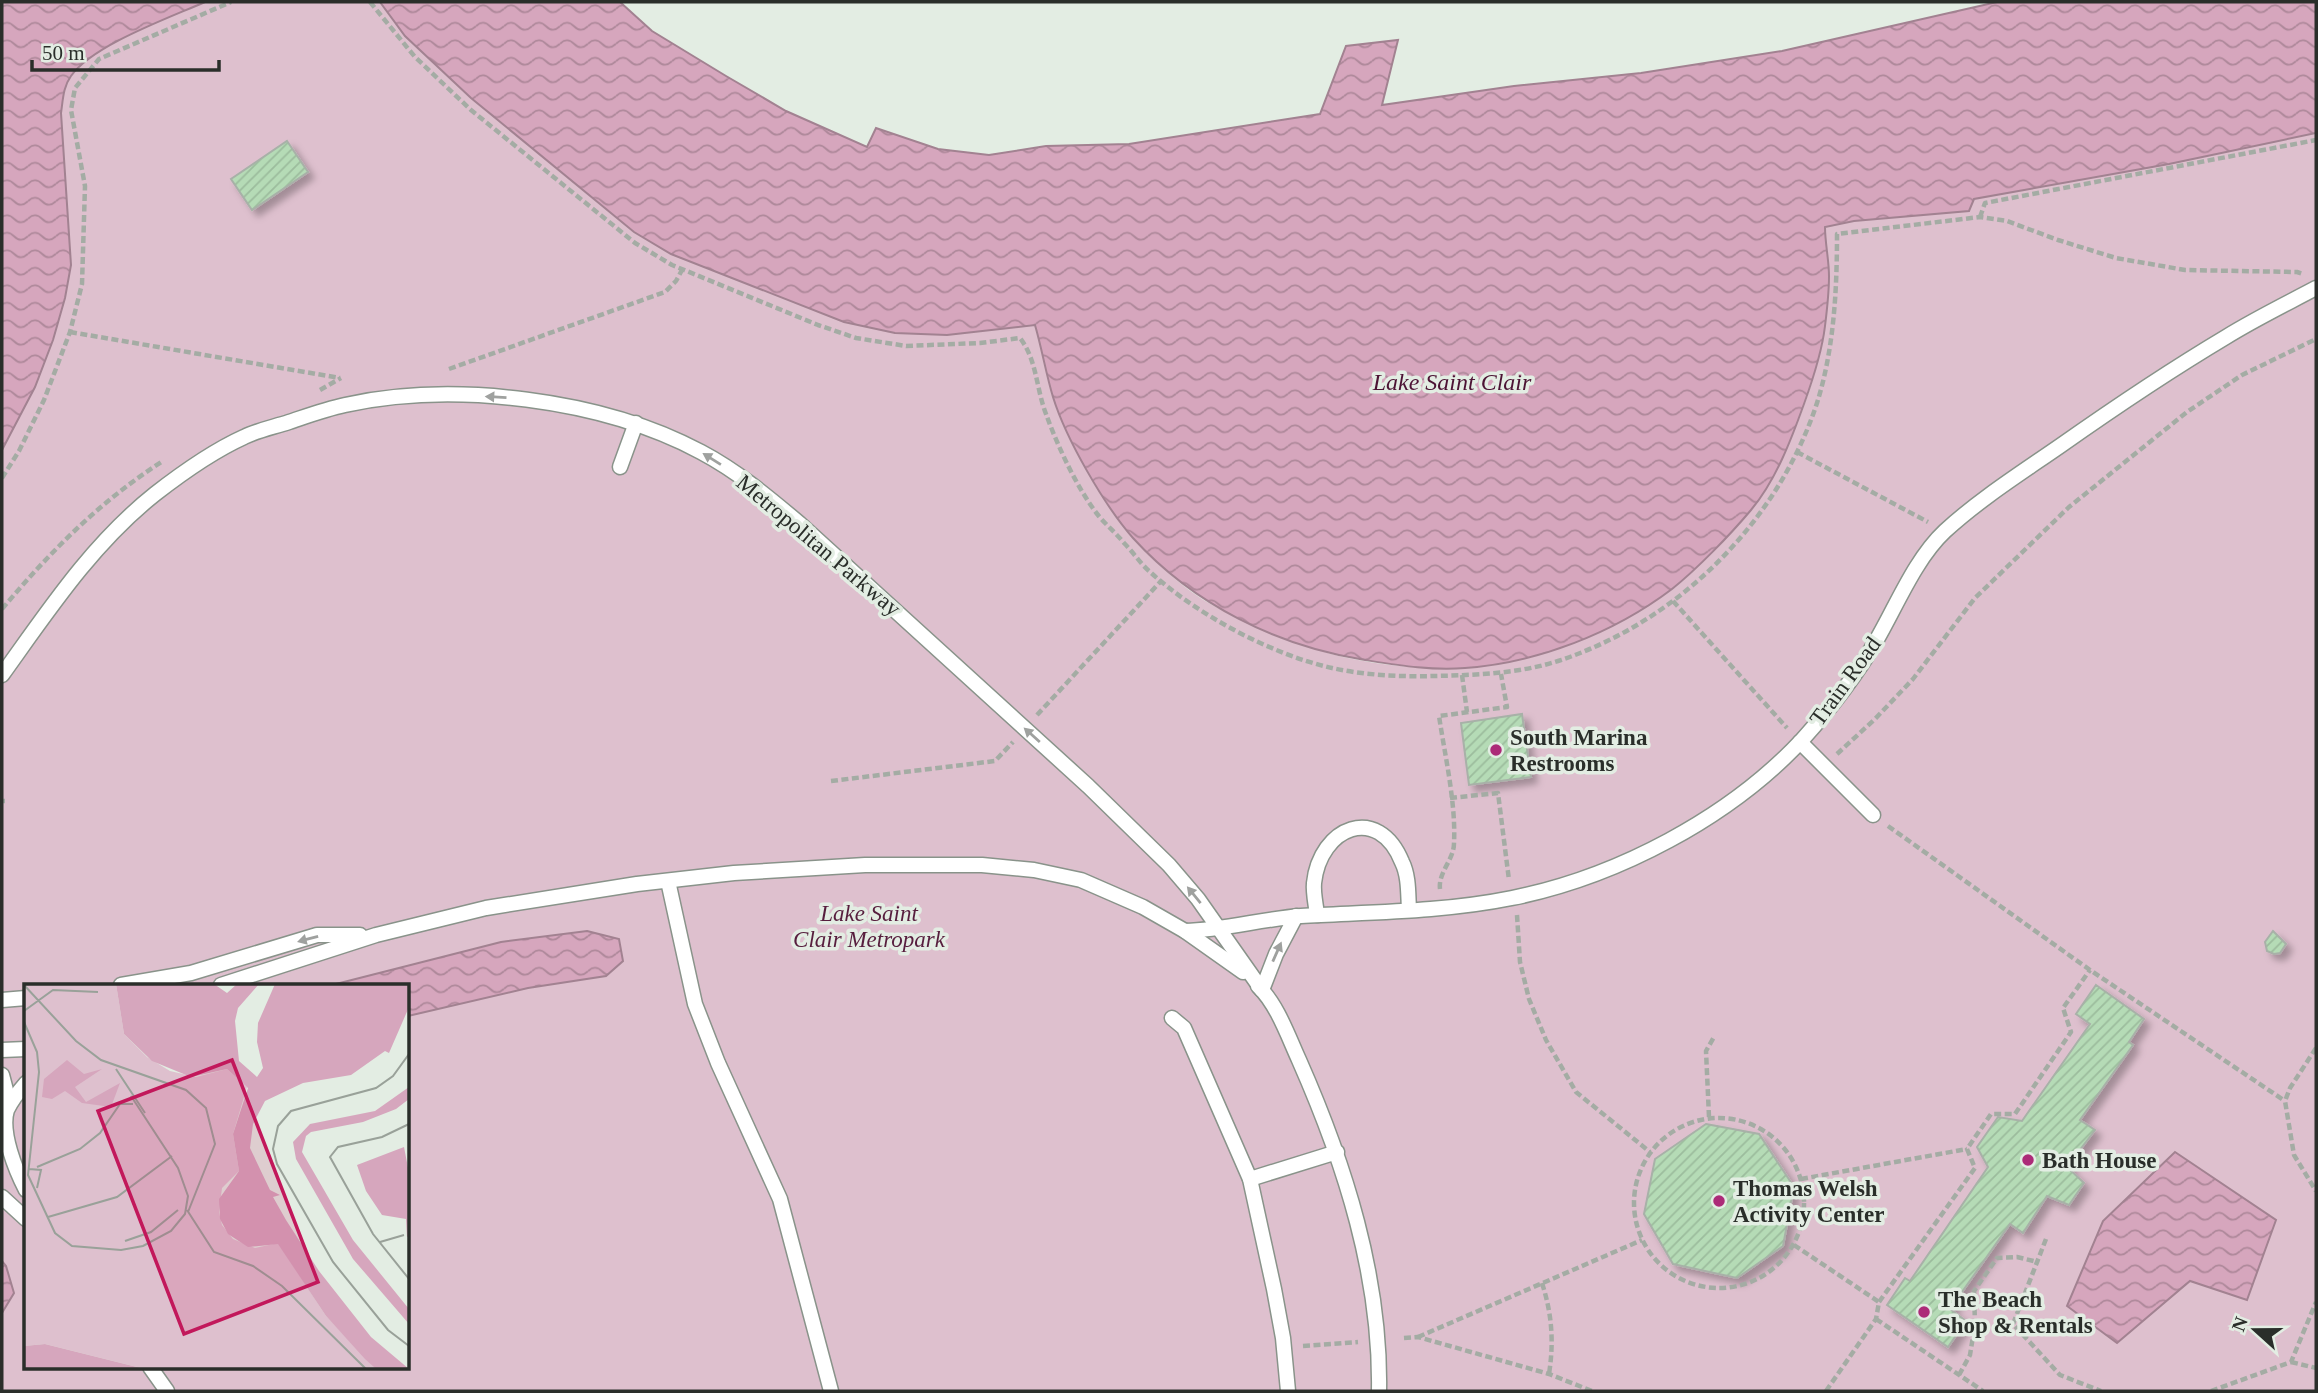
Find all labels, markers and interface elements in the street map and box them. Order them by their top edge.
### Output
scale bar [32,28,219,72]
text: 50 m [42,41,85,65]
water label: Lake Saint Clair [1372,369,1532,395]
one-way arrow [485,392,507,403]
one-way arrow [703,453,722,466]
street label: Metropolitan Parkway [732,469,906,622]
street label: Train Road [1805,632,1886,730]
place label: South Marina Restrooms [1510,725,1648,776]
one-way arrow [1024,728,1041,744]
marker: South Marina Restrooms [1488,742,1504,758]
one-way arrow [1187,886,1202,904]
park label: Lake Saint Clair Metropark [793,901,946,952]
one-way arrow [297,934,318,944]
one-way arrow [1271,942,1283,962]
inset map [24,984,410,1368]
place label: Bath House [2042,1148,2156,1173]
marker: Bath House [2020,1152,2036,1168]
place label: Thomas Welsh Activity Center [1733,1176,1884,1227]
marker: Thomas Welsh Activity Center [1711,1193,1727,1209]
place label: The Beach Shop & Rentals [1938,1287,2093,1338]
north arrow [2220,1295,2290,1365]
marker: The Beach Shop & Rentals [1916,1304,1932,1320]
text: N [2227,1314,2252,1334]

